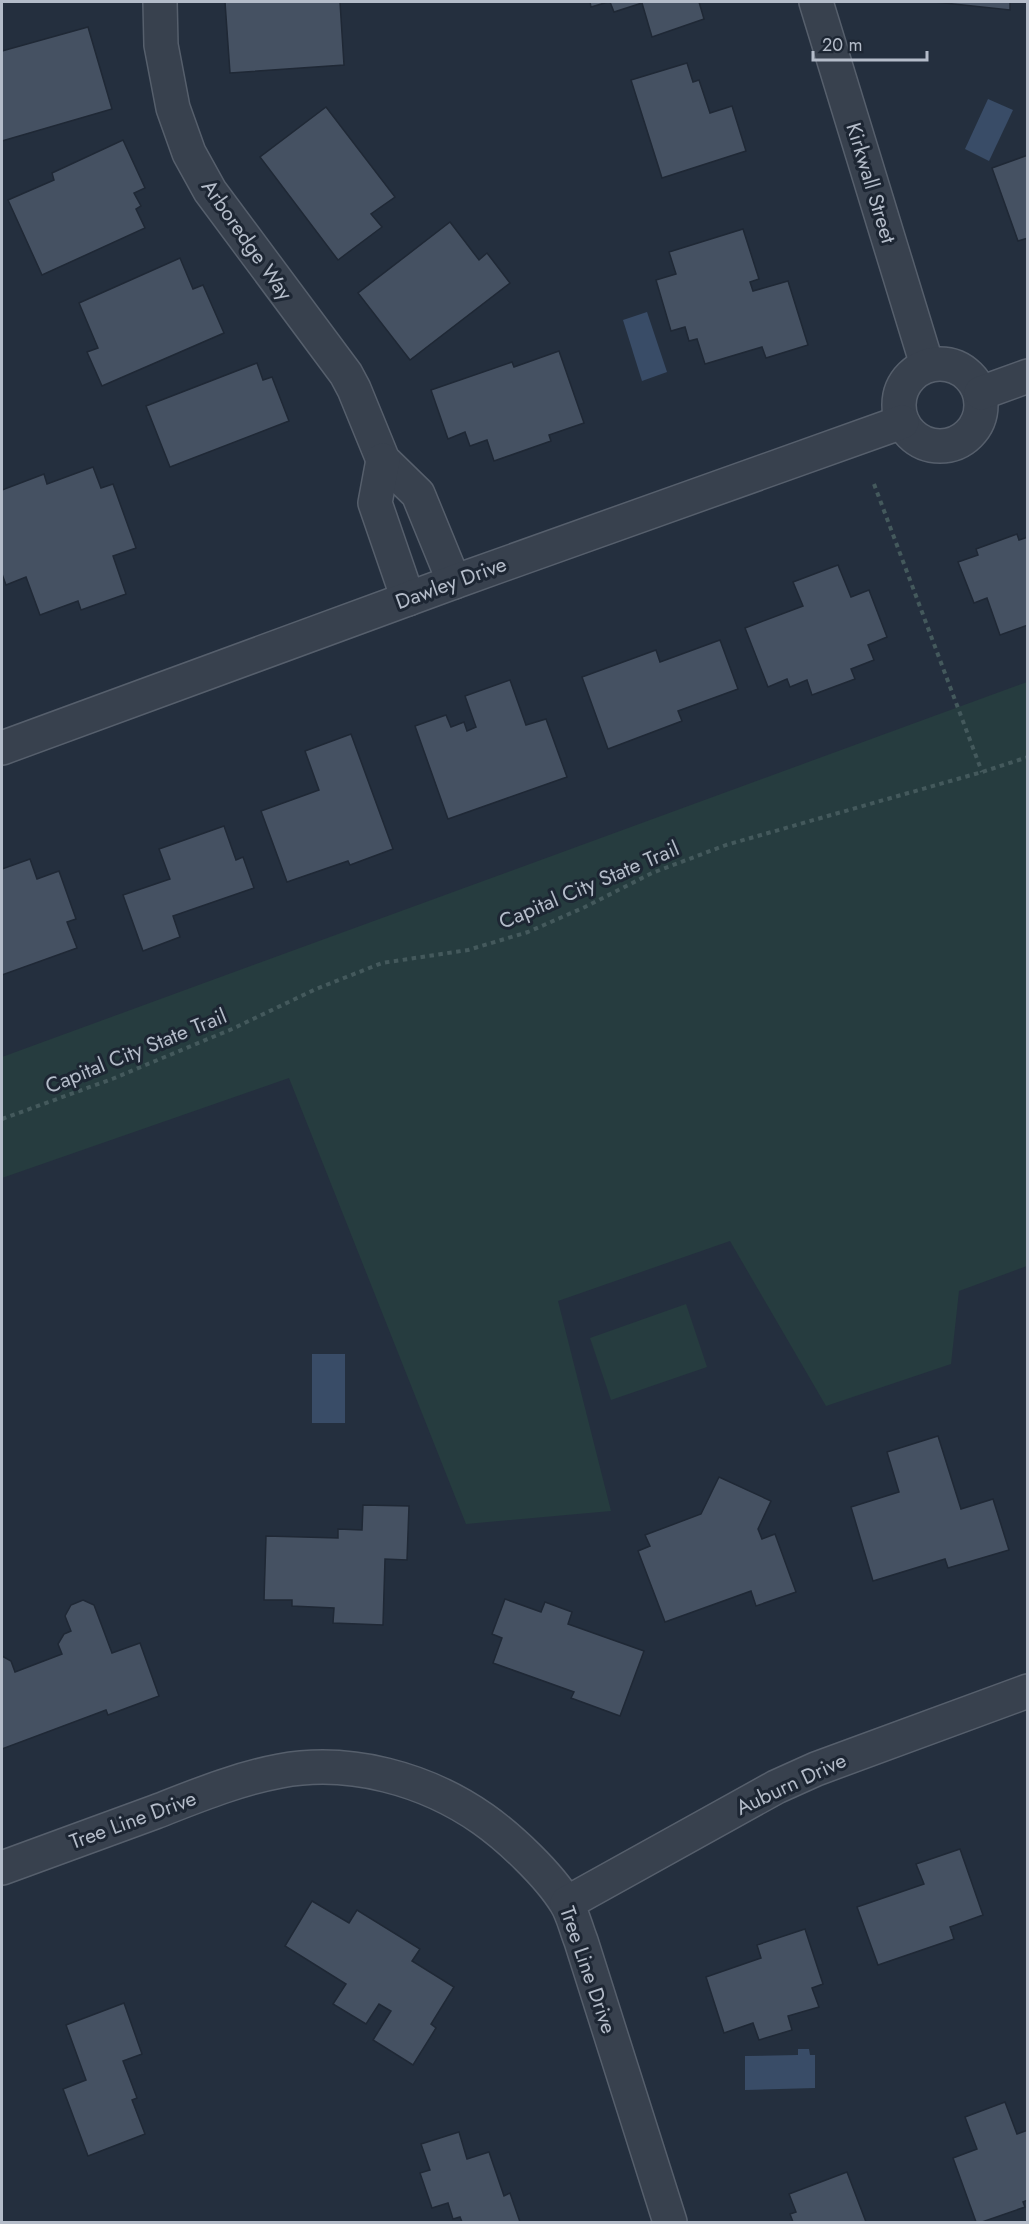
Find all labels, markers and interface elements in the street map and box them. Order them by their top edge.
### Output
scale bar [813,24,927,62]
text: 20 m [822,32,862,58]
street label: Kirkwall Street [838,119,904,247]
street label: Arboredge Way [194,174,300,307]
street label: Dawley Drive [391,549,511,617]
street label: Capital City State Trail [494,833,684,937]
street label: Capital City State Trail [41,1001,231,1101]
street label: Auburn Drive [731,1745,851,1823]
street label: Tree Line Drive [66,1783,201,1857]
street label: Tree Line Drive [552,1902,624,2038]

